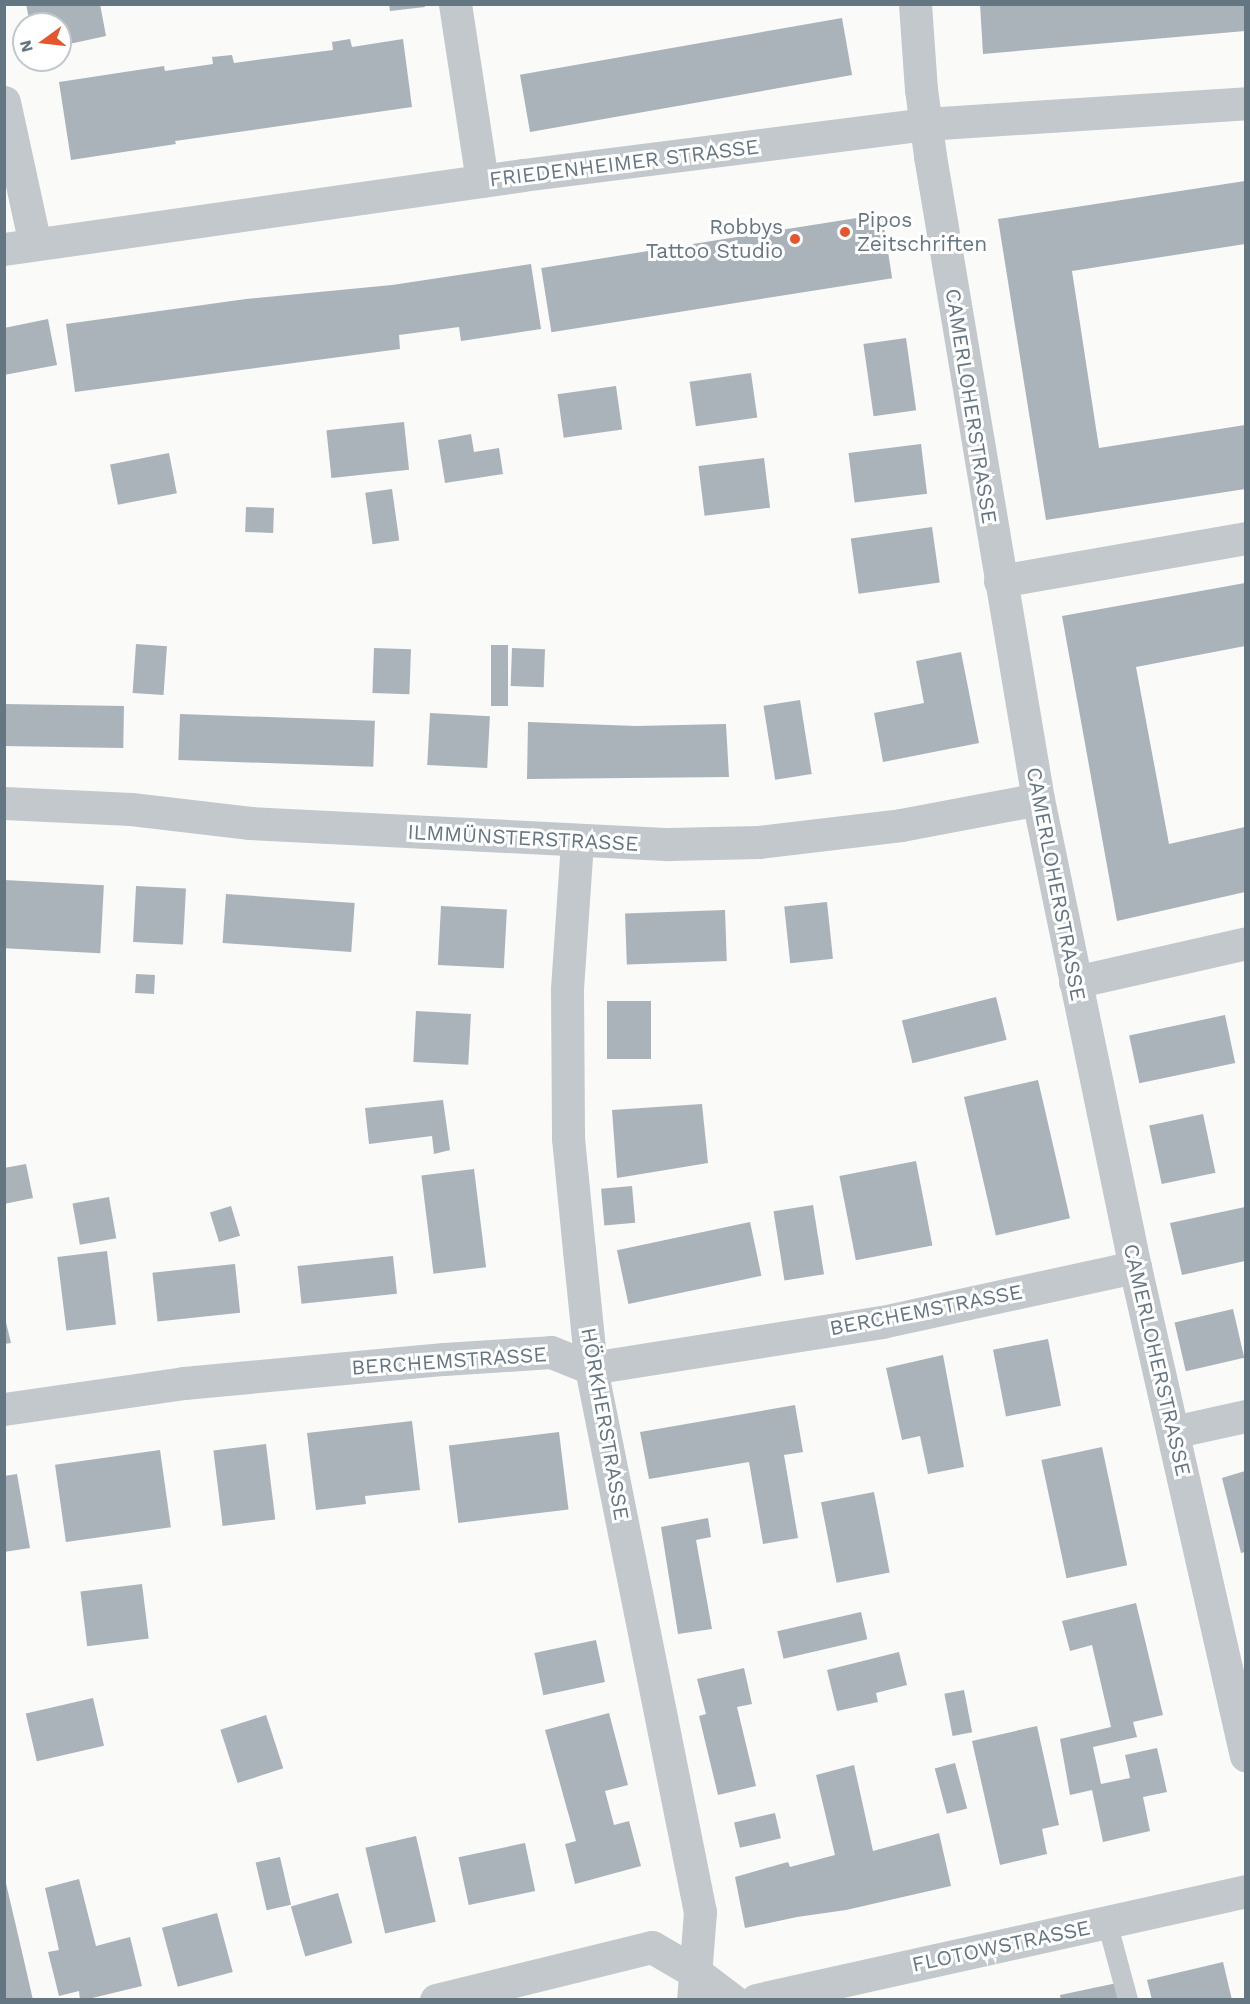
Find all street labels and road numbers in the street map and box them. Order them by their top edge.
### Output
street label: FRIEDENHEIMER STRASSE [488,134,760,192]
street label: CAMERLOHERSTRASSE [940,287,1002,525]
street label: CAMERLOHERSTRASSE [1021,765,1091,1003]
street label: ILMMÜNSTERSTRASSE [407,819,639,857]
street label: CAMERLOHERSTRASSE [1118,1241,1196,1479]
street label: BERCHEMSTRASSE [828,1279,1024,1341]
street label: HÖRKHERSTRASSE [576,1326,634,1522]
street label: BERCHEMSTRASSE [351,1342,547,1380]
street label: FLOTOWSTRASSE [910,1915,1092,1977]

